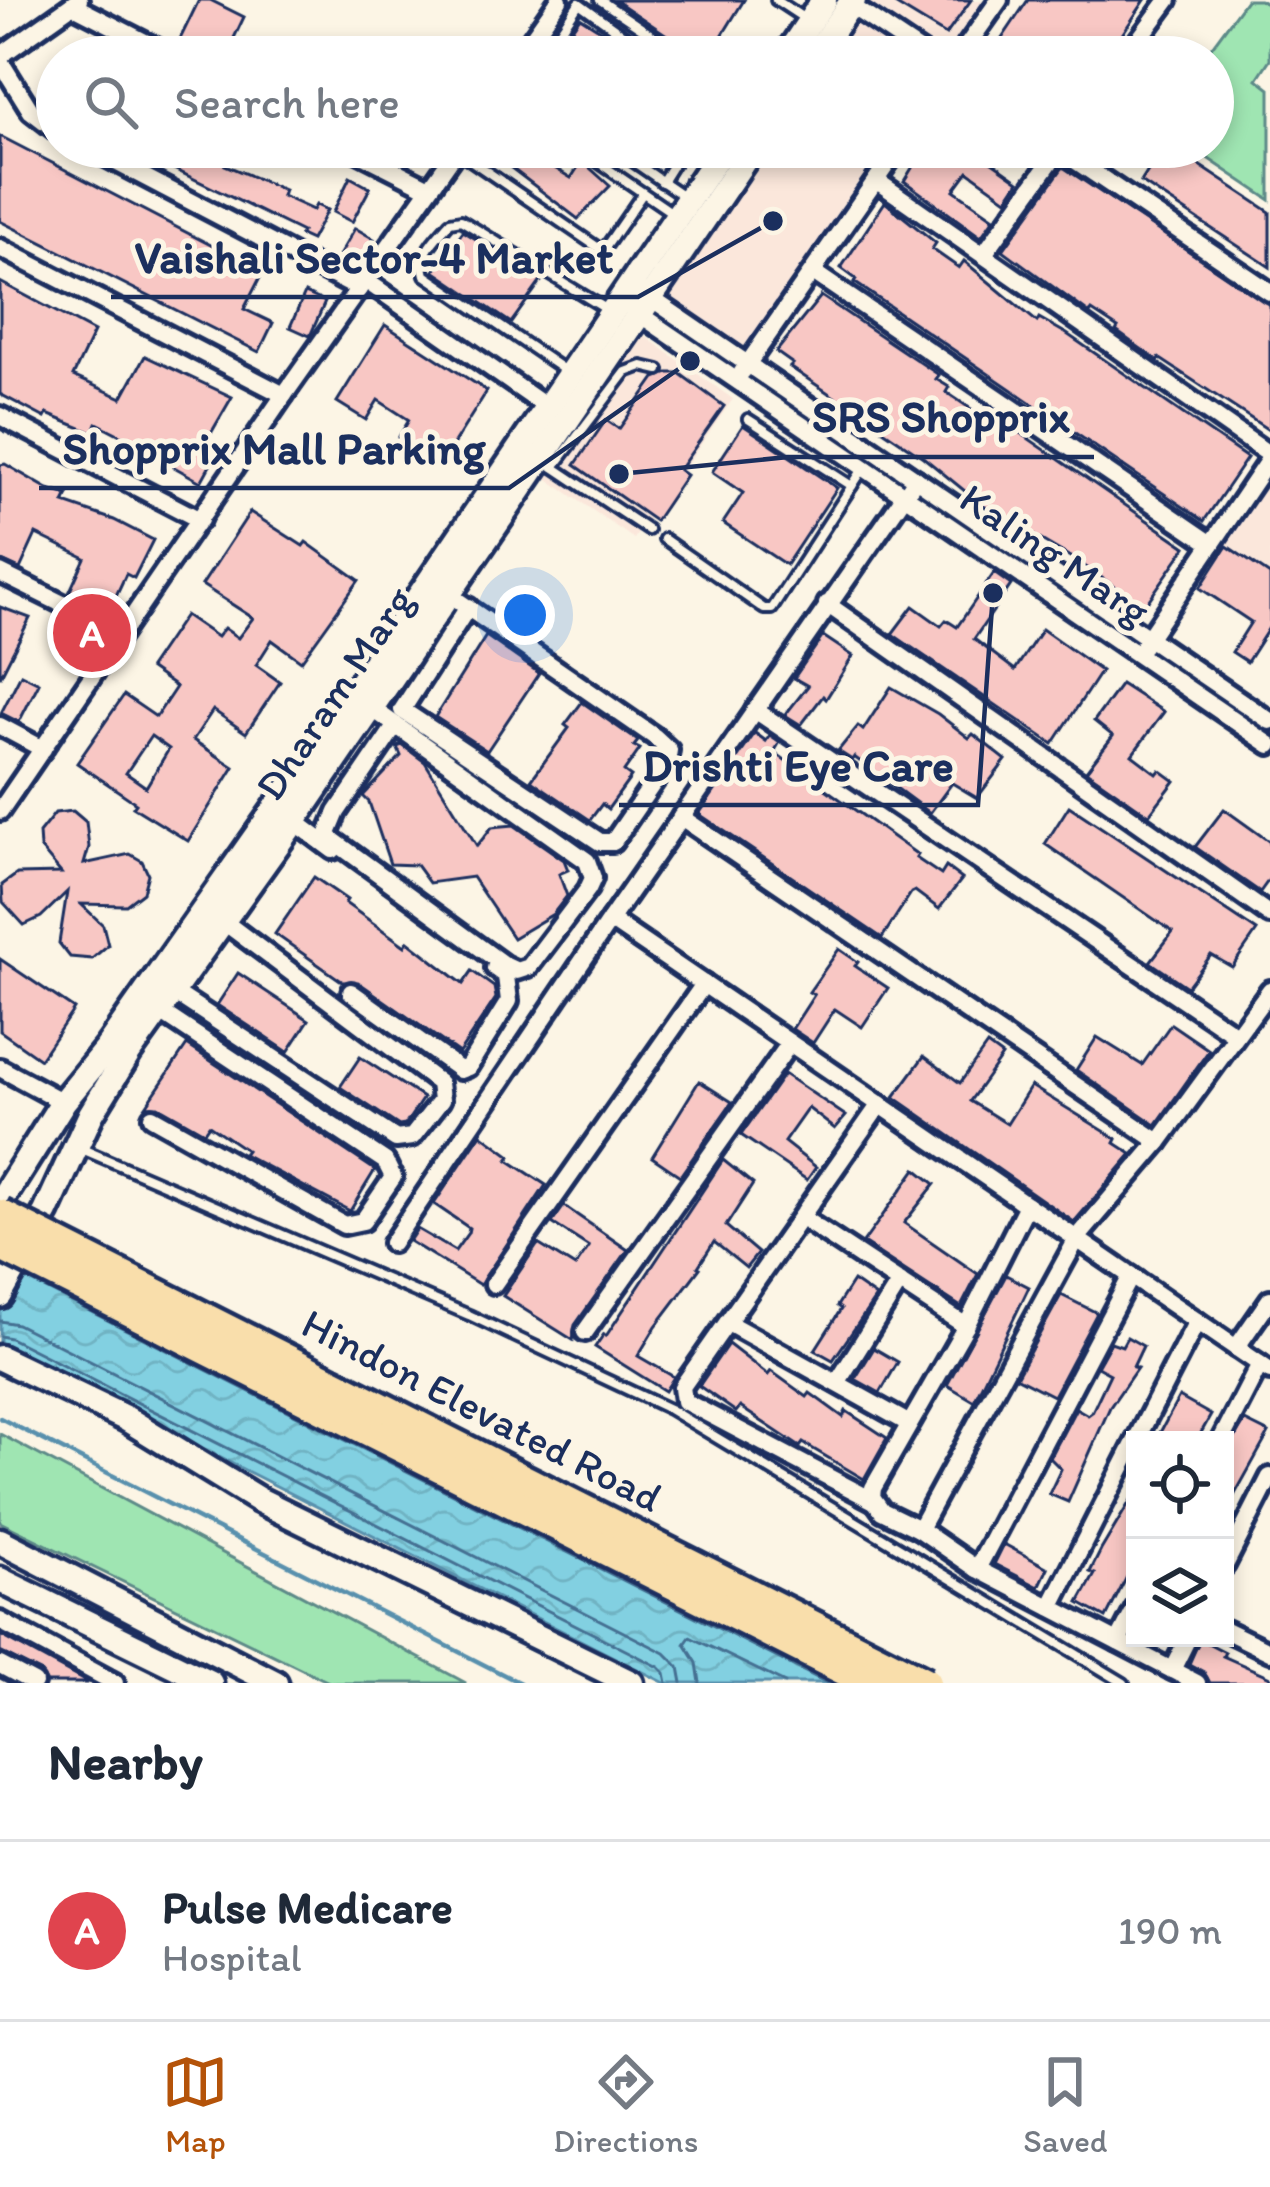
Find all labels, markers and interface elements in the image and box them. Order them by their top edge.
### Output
search box [36,36,1234,168]
icon: search [78,69,144,135]
text: Search here [174,75,400,129]
callout: Vaishali Sector-4 Market [111,216,638,297]
text: Vaishali Sector-4 Market [135,230,613,284]
callout: SRS Shopprix [788,376,1094,457]
text: SRS Shopprix [812,389,1071,443]
callout: Shopprix Mall Parking [39,407,509,488]
text: Shopprix Mall Parking [63,421,487,475]
street label: Kaling Marg [951,472,1160,636]
street label: Dharam Marg [244,576,424,809]
your location [495,585,555,645]
pin: A [53,588,131,678]
callout: Drishti Eye Care [619,724,978,805]
text: Drishti Eye Care [642,738,954,792]
street label: Hindon Elevated Road [294,1297,670,1523]
map controls [1126,1431,1234,1647]
button: locate [1126,1431,1234,1539]
button: layers [1126,1539,1234,1647]
text: Nearby [48,1731,203,1792]
text: Pulse Medicare [162,1880,453,1934]
text: A [75,1907,99,1954]
text: 190 m [1118,1907,1222,1954]
text: Hospital [162,1934,301,1981]
tab: Map [162,2049,228,2160]
tab: Directions [553,2049,698,2160]
tab: Saved [1023,2049,1108,2160]

